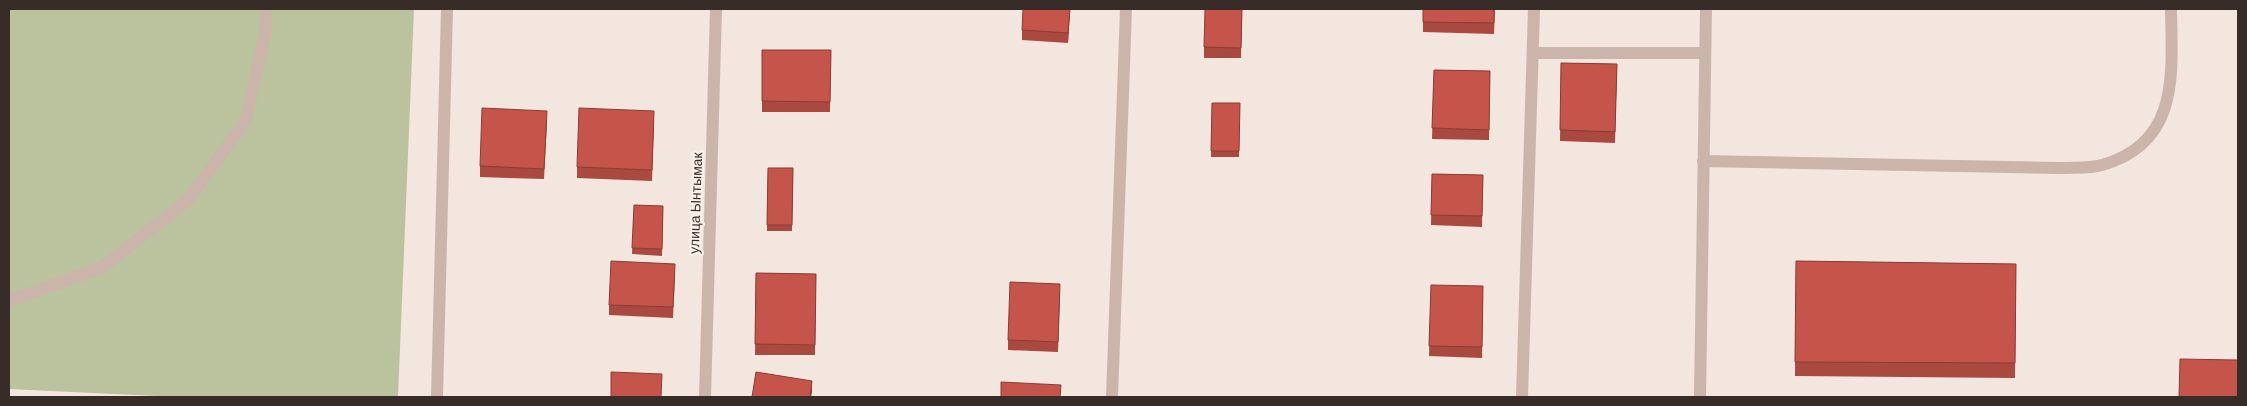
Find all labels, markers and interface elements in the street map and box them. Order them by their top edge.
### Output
street label: улица Ынтымак [685,151,705,254]

